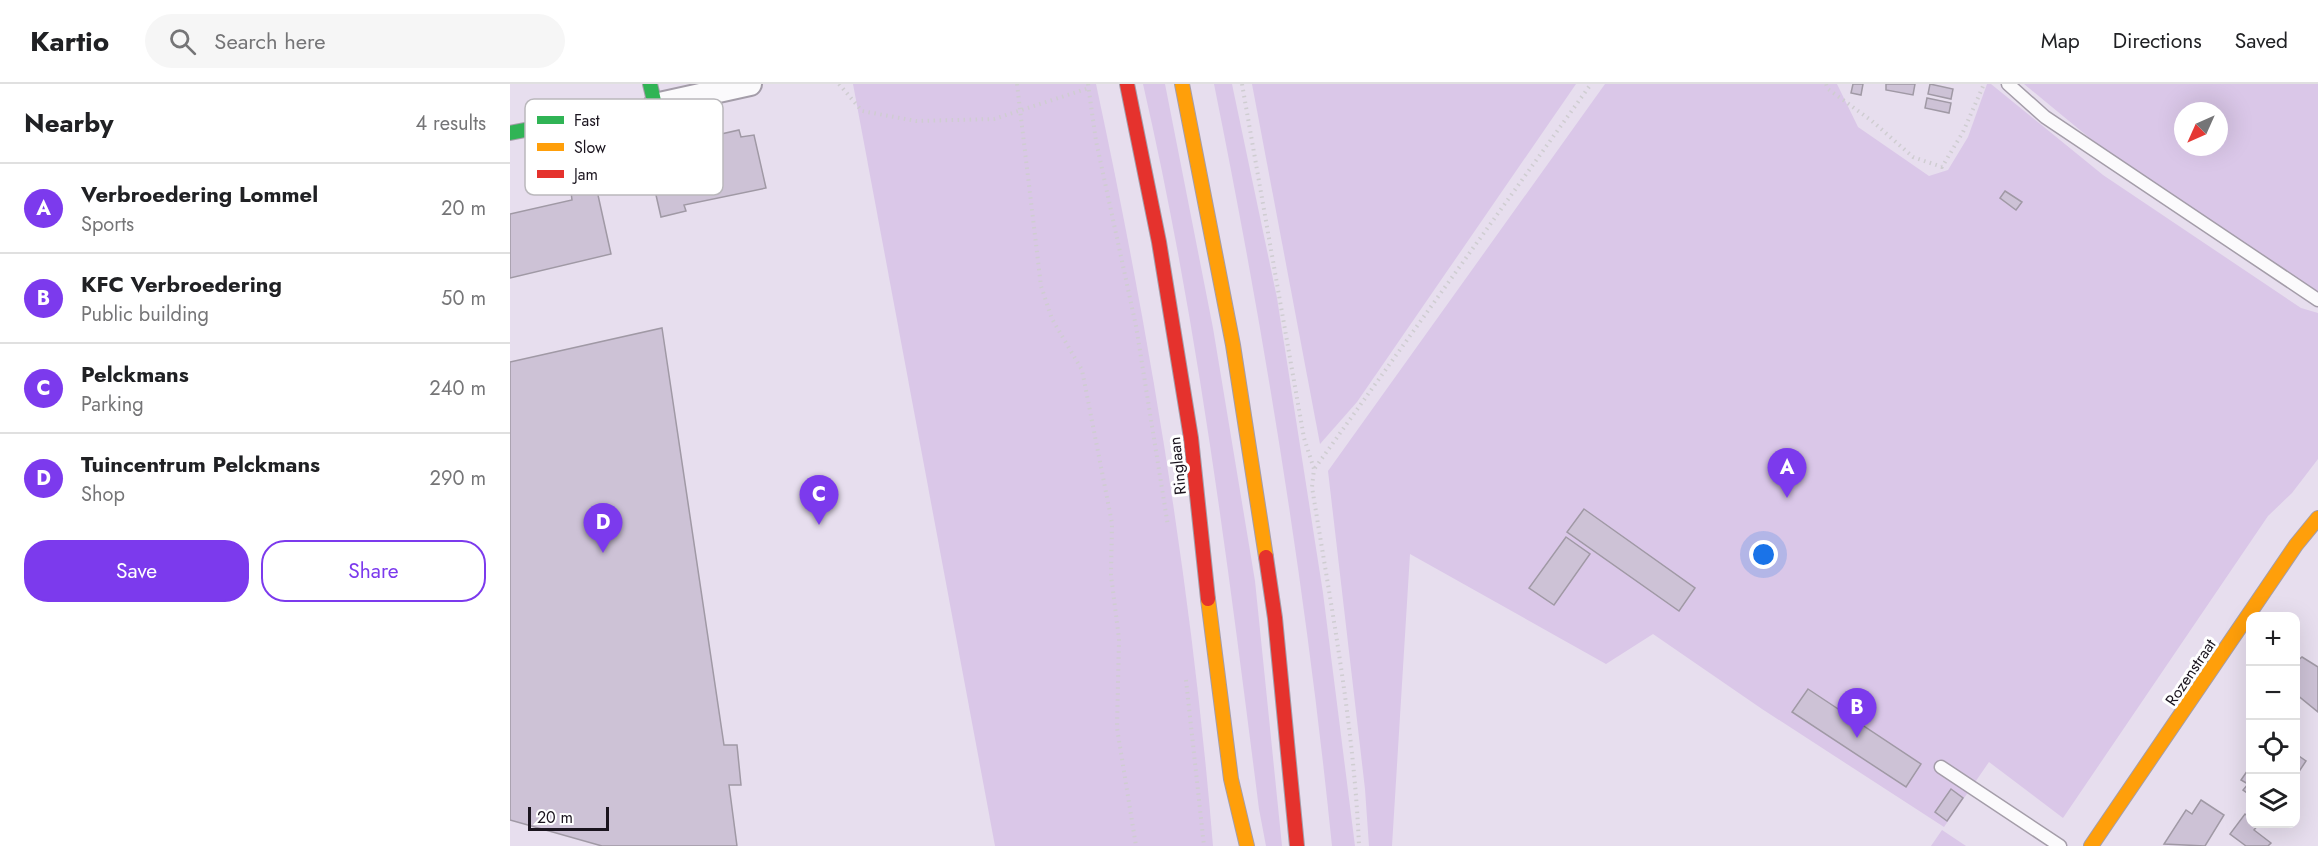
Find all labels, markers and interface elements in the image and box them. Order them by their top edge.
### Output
search box [145,14,565,68]
text: Kartio [30,21,109,62]
icon: search [166,25,199,58]
text: Search here [214,25,326,57]
text: Map [2041,26,2080,56]
text: Directions [2113,26,2202,56]
text: Saved [2235,26,2288,56]
legend [525,99,723,195]
north arrow [2174,102,2228,156]
text: Nearby [24,104,113,142]
text: 4 results [415,109,486,138]
text: Fast [574,109,600,132]
text: Slow [574,136,606,159]
text: Jam [572,163,598,186]
text: Verbroedering Lommel [81,178,318,210]
text: A [36,194,51,223]
text: 20 m [441,194,486,223]
text: Sports [81,210,134,239]
text: KFC Verbroedering [81,268,282,300]
text: B [37,284,50,313]
text: 50 m [441,284,486,313]
text: Public building [81,300,209,329]
text: Pelckmans [81,358,189,390]
text: C [36,374,51,403]
text: 240 m [429,374,486,403]
text: Parking [81,390,144,419]
street label: Ringlaan [1163,436,1192,496]
text: Tuincentrum Pelckmans [81,448,320,480]
pin: A [1768,448,1806,498]
text: D [36,464,51,493]
text: 290 m [430,464,486,493]
pin: C [800,476,838,525]
text: Shop [81,480,125,509]
pin: D [584,504,622,553]
button: Save [24,540,249,602]
button: Share [261,540,486,602]
your location [1749,540,1778,569]
map controls [2246,612,2300,828]
button: + [2246,612,2300,666]
street label: Rozenstraat [2160,634,2221,710]
button: − [2246,666,2300,720]
pin: B [1838,688,1876,738]
button: locate [2246,720,2300,774]
button: layers [2246,774,2300,828]
scale bar [528,804,609,832]
text: 20 m [537,806,573,829]

